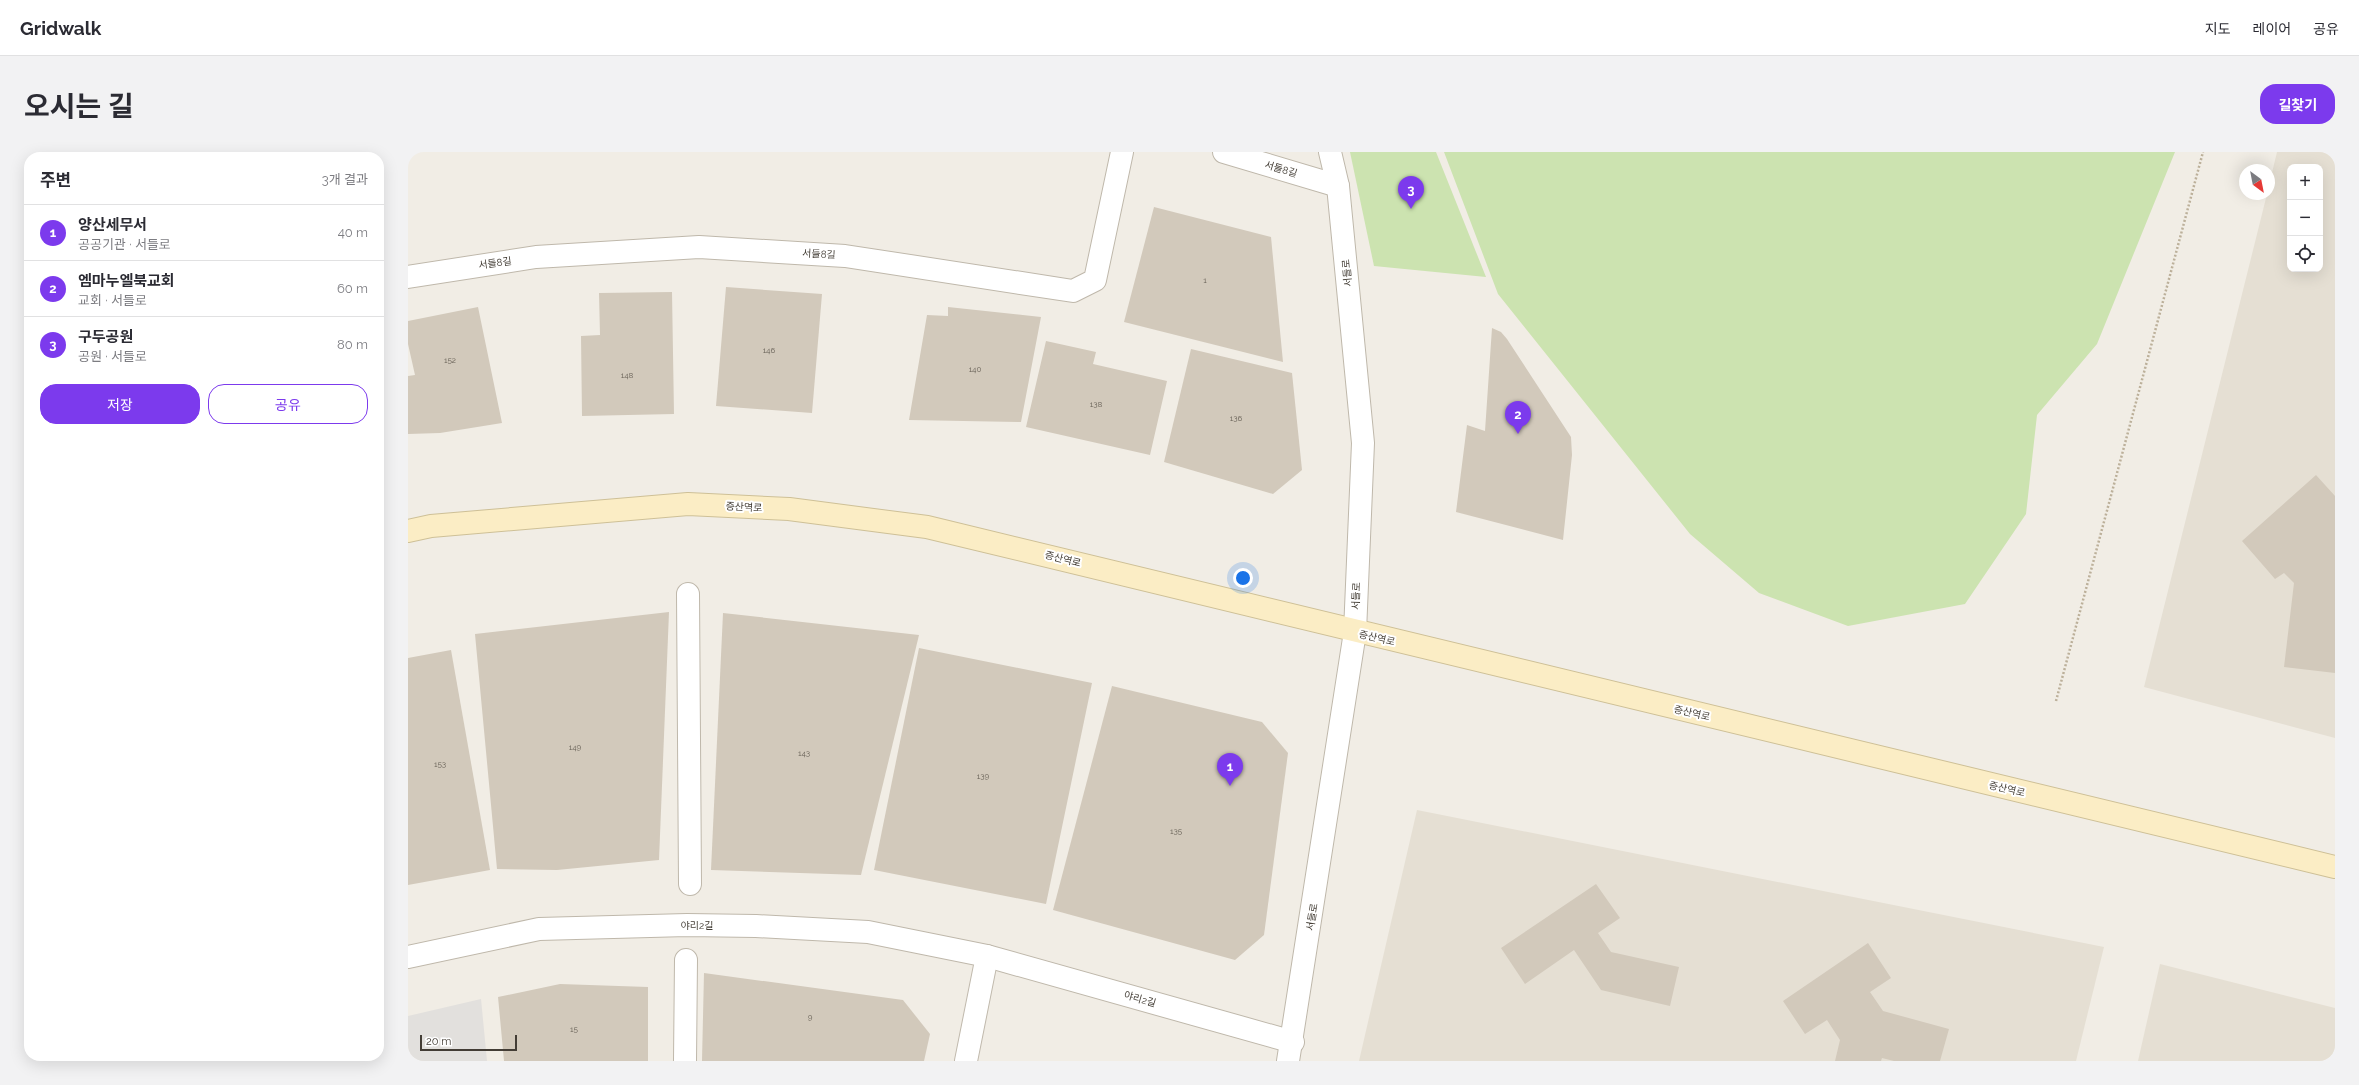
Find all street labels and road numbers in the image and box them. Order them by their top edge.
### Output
street label: 서들8길 [1263,159,1299,179]
street label: 서들8길 [802,248,836,260]
street label: 서들8길 [478,255,512,271]
street label: 서들로 [1340,259,1354,287]
street label: 증산역로 [725,501,763,513]
street label: 증산역로 [1044,549,1082,569]
street label: 서들로 [1350,582,1362,610]
street label: 증산역로 [1358,629,1396,647]
street label: 증산역로 [1673,704,1711,722]
street label: 증산역로 [1988,780,2026,798]
street label: 서들로 [1304,903,1320,931]
street label: 야리2길 [681,920,713,931]
street label: 야리2길 [1123,989,1157,1009]

